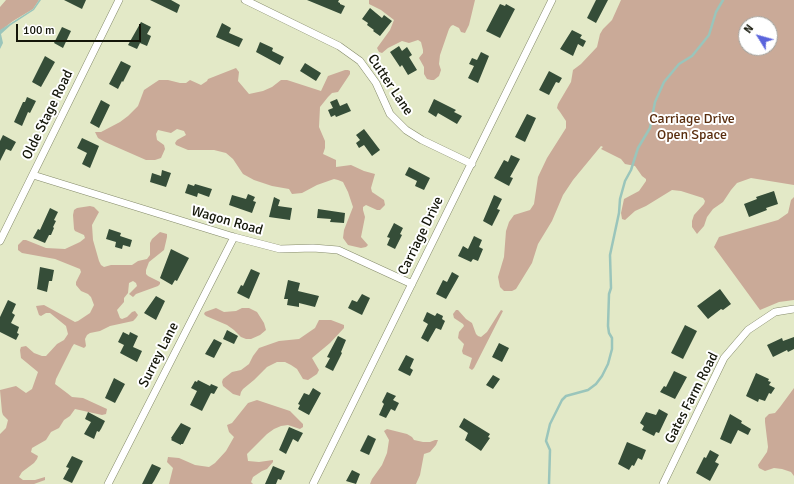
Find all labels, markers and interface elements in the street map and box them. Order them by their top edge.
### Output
scale bar [18,16,143,42]
north arrow [738,16,778,56]
text: N [741,22,756,36]
text: 100 m [23,23,55,38]
street label: Cutter Lane [364,51,416,119]
street label: Olde Stage Road [19,67,77,163]
park label: Carriage Drive Open Space [649,111,735,144]
street label: Carriage Drive [395,194,447,278]
street label: Wagon Road [189,203,265,239]
street label: Surrey Lane [135,320,183,390]
street label: Gates Farm Road [662,350,722,446]

